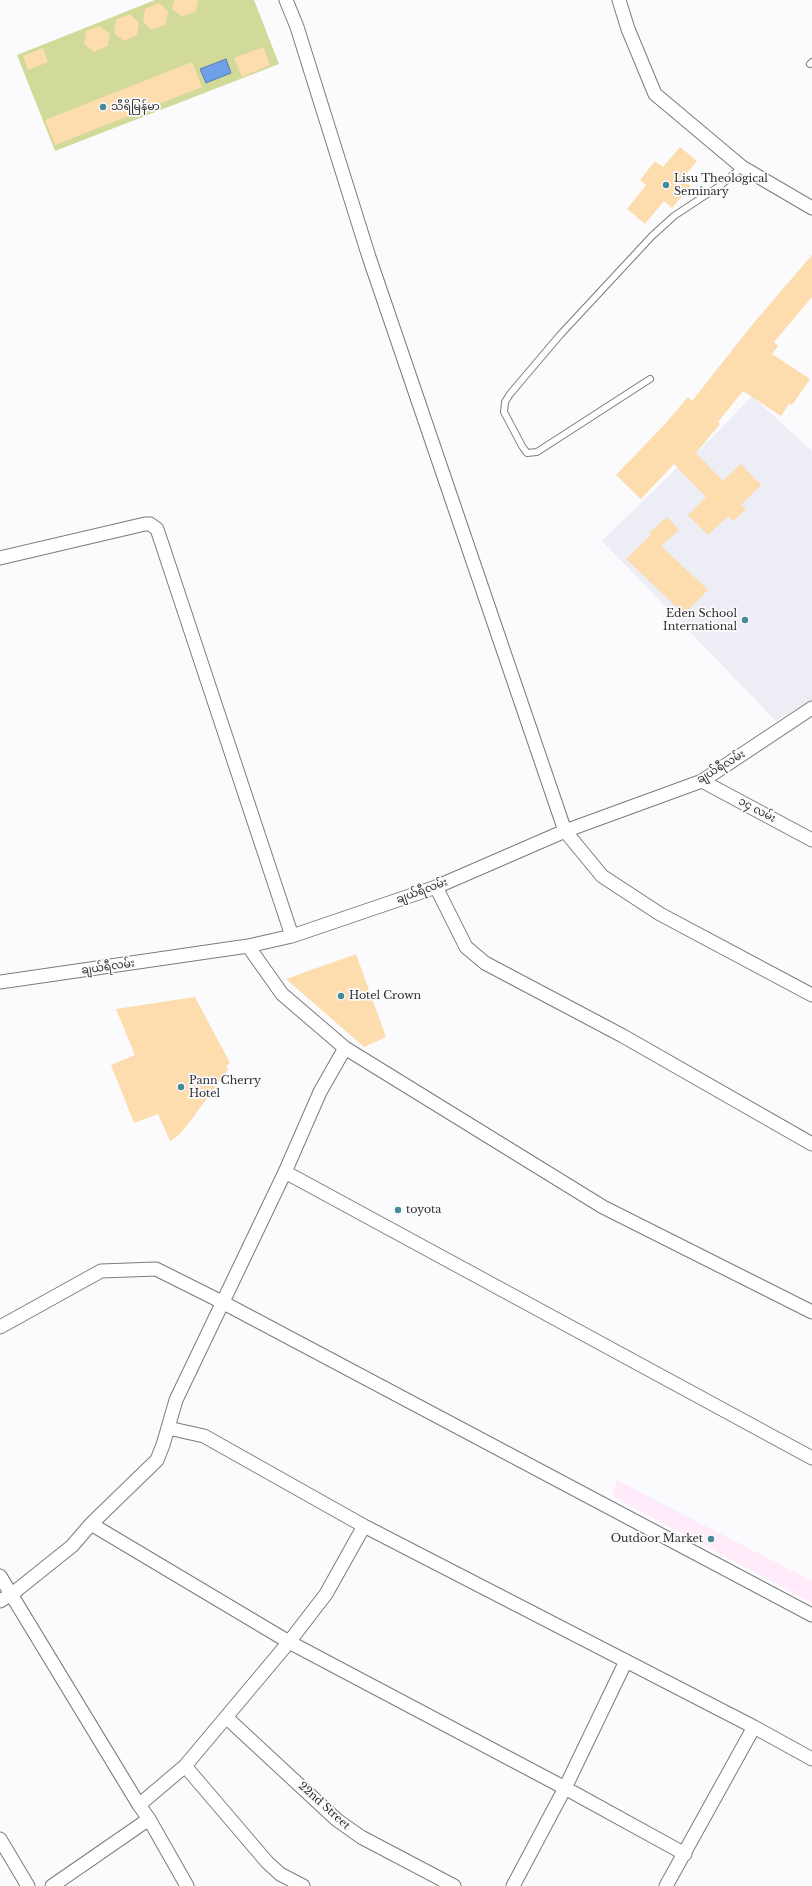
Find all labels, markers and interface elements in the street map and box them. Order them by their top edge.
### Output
place label: သီရိမြန်မာ [111,100,160,114]
marker: သီရိမြန်မာ [98,102,108,112]
place label: Lisu Theological Seminary [674,172,768,198]
marker: Lisu Theological Seminary [661,180,671,190]
place label: Eden School International [663,607,737,633]
marker: Eden School International [740,615,750,625]
street label: ချယ်ရီလမ်း [695,747,747,787]
street label: ၁၄ လမ်း [736,795,778,825]
street label: ချယ်ရီလမ်း [394,876,450,906]
street label: ချယ်ရီလမ်း [80,957,136,977]
place label: Hotel Crown [349,989,421,1003]
marker: Hotel Crown [336,991,346,1001]
place label: Pann Cherry Hotel [189,1074,261,1100]
marker: Pann Cherry Hotel [176,1082,186,1092]
place label: toyota [406,1203,441,1217]
marker: toyota [393,1205,403,1215]
place label: Outdoor Market [611,1532,703,1546]
marker: Outdoor Market [706,1534,716,1544]
street label: 22nd Street [296,1779,352,1833]

